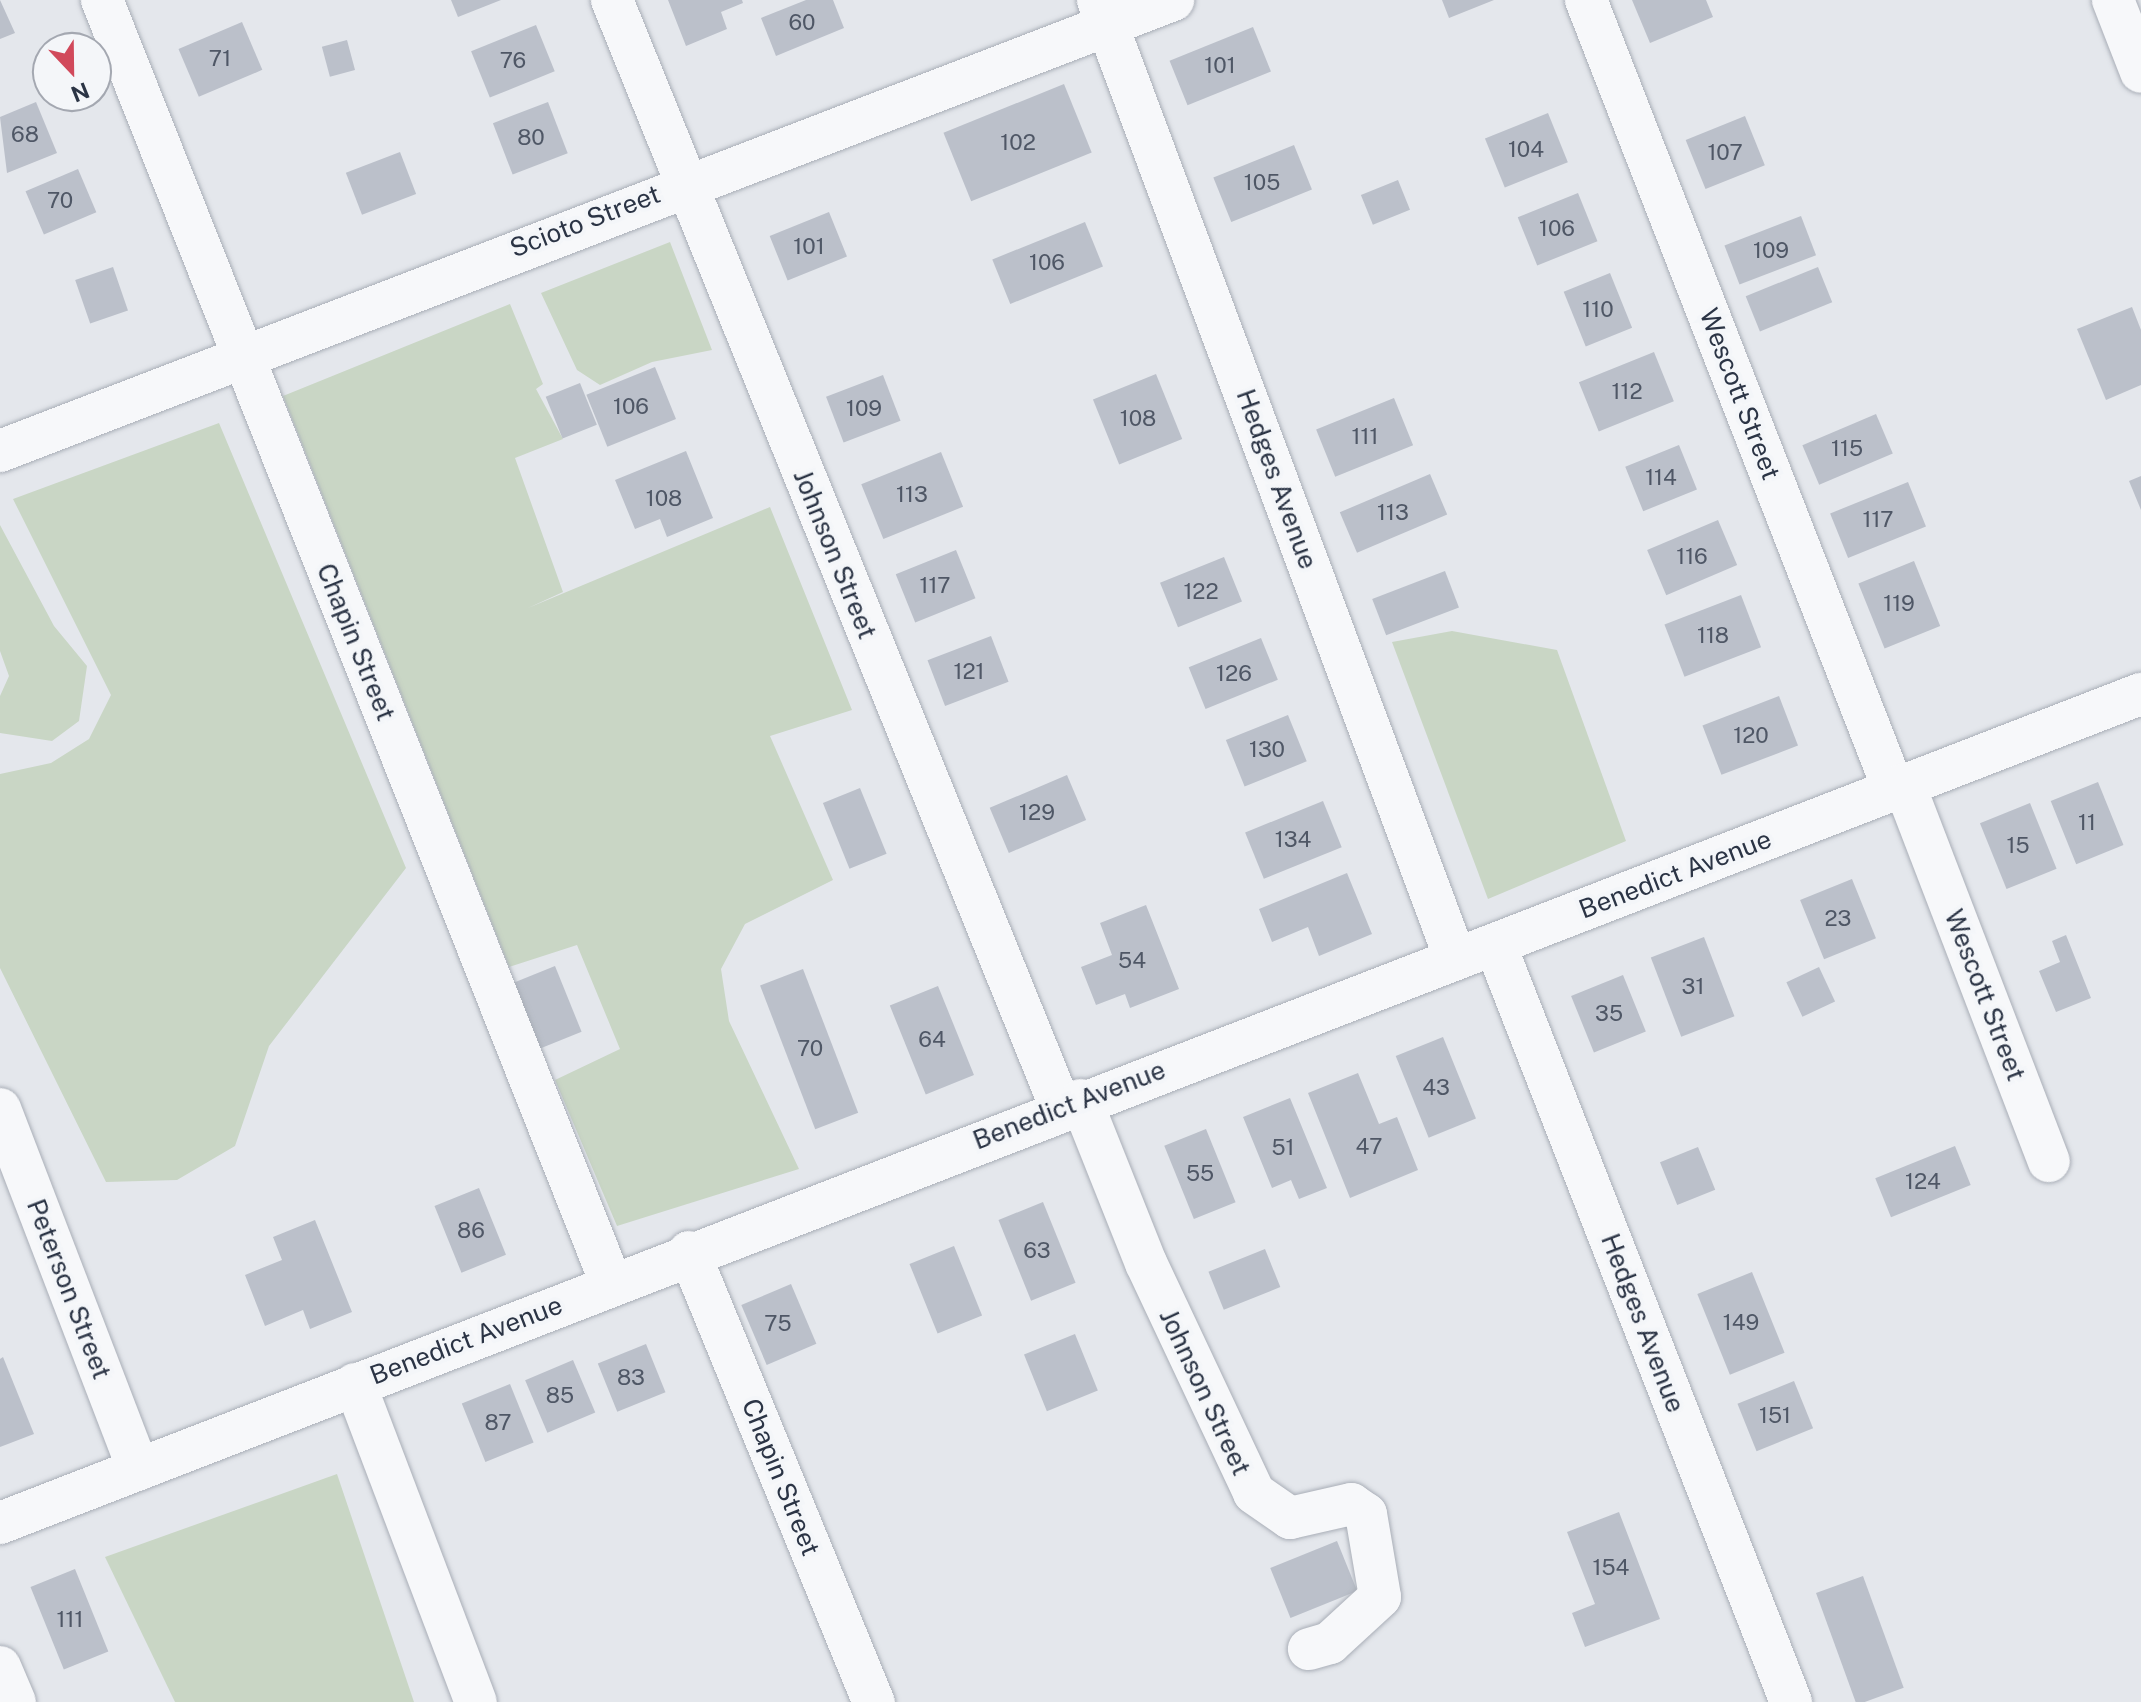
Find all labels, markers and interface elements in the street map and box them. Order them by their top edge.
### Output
house number: 60 [788,10,816,36]
north arrow [32,32,112,112]
house number: 71 [209,46,231,72]
house number: 76 [500,48,526,74]
house number: 101 [1204,53,1236,79]
text: N [67,77,93,108]
house number: 68 [11,122,39,148]
house number: 80 [517,125,545,151]
house number: 102 [1000,130,1036,156]
house number: 104 [1508,137,1544,163]
house number: 107 [1707,140,1743,166]
house number: 105 [1244,170,1280,196]
street label: Scioto Street [505,178,665,264]
house number: 70 [47,188,73,214]
house number: 106 [1539,216,1575,242]
house number: 101 [793,234,825,260]
house number: 109 [1753,238,1789,264]
house number: 106 [1029,250,1065,276]
house number: 110 [1582,297,1614,323]
street label: Wescott Street [1693,304,1787,484]
house number: 112 [1611,379,1643,405]
street label: Hedges Avenue [1230,385,1324,573]
house number: 106 [613,394,649,420]
house number: 109 [846,396,882,422]
house number: 108 [1120,406,1156,432]
house number: 111 [1352,424,1378,450]
house number: 115 [1831,436,1863,462]
street label: Johnson Street [787,465,883,643]
house number: 114 [1645,465,1677,491]
house number: 113 [896,482,928,508]
house number: 108 [646,486,682,512]
house number: 113 [1377,500,1409,526]
house number: 117 [1862,507,1894,533]
house number: 116 [1676,544,1708,570]
street label: Chapin Street [310,559,402,725]
house number: 117 [919,573,951,599]
house number: 122 [1183,579,1219,605]
house number: 119 [1883,591,1915,617]
house number: 118 [1697,623,1729,649]
house number: 121 [953,659,985,685]
house number: 126 [1216,661,1252,687]
house number: 120 [1733,723,1769,749]
house number: 130 [1249,737,1285,763]
house number: 129 [1019,800,1055,826]
house number: 11 [2078,810,2096,836]
street label: Benedict Avenue [1574,823,1776,925]
house number: 134 [1275,827,1311,853]
house number: 15 [2006,833,2030,859]
street label: Wescott Street [1938,905,2032,1085]
house number: 23 [1825,906,1851,932]
house number: 54 [1118,948,1146,974]
house number: 31 [1682,974,1704,1000]
house number: 35 [1595,1001,1623,1027]
house number: 64 [918,1027,946,1053]
house number: 70 [797,1036,823,1062]
street label: Benedict Avenue [968,1054,1170,1156]
house number: 43 [1422,1075,1450,1101]
house number: 47 [1355,1134,1383,1160]
house number: 51 [1271,1135,1295,1161]
house number: 55 [1186,1161,1214,1187]
house number: 124 [1905,1169,1941,1195]
street label: Peterson Street [20,1195,118,1383]
house number: 86 [457,1218,485,1244]
street label: Hedges Avenue [1595,1229,1691,1417]
house number: 63 [1023,1238,1051,1264]
street label: Benedict Avenue [365,1289,567,1391]
street label: Johnson Street [1153,1304,1257,1480]
house number: 149 [1723,1310,1759,1336]
house number: 75 [764,1311,792,1337]
house number: 83 [617,1365,645,1391]
house number: 85 [546,1383,574,1409]
street label: Chapin Street [735,1394,827,1560]
house number: 151 [1759,1403,1791,1429]
house number: 87 [484,1410,512,1436]
house number: 154 [1593,1555,1629,1581]
house number: 111 [57,1607,83,1633]

